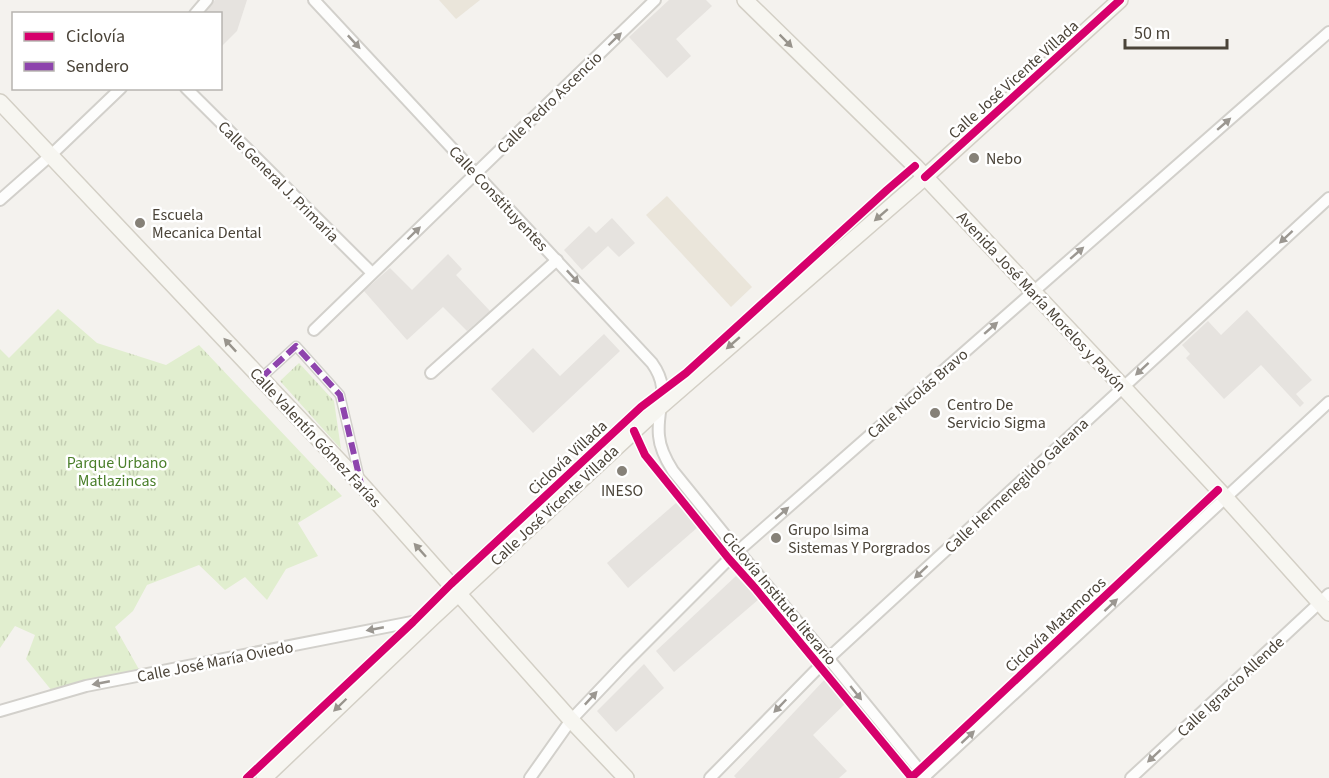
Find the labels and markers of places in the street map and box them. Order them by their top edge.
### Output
place label: Nebo [986,148,1022,170]
marker: Nebo [967,151,981,165]
place label: Escuela Mecanica Dental [152,204,262,244]
marker: Escuela Mecanica Dental [133,216,147,230]
place label: Centro De Servicio Sigma [947,394,1046,434]
marker: Centro De Servicio Sigma [928,406,942,420]
marker: INESO [615,464,629,478]
place label: INESO [601,480,643,502]
place label: Grupo Isima Sistemas Y Porgrados [788,519,931,559]
marker: Grupo Isima Sistemas Y Porgrados [769,531,783,545]

